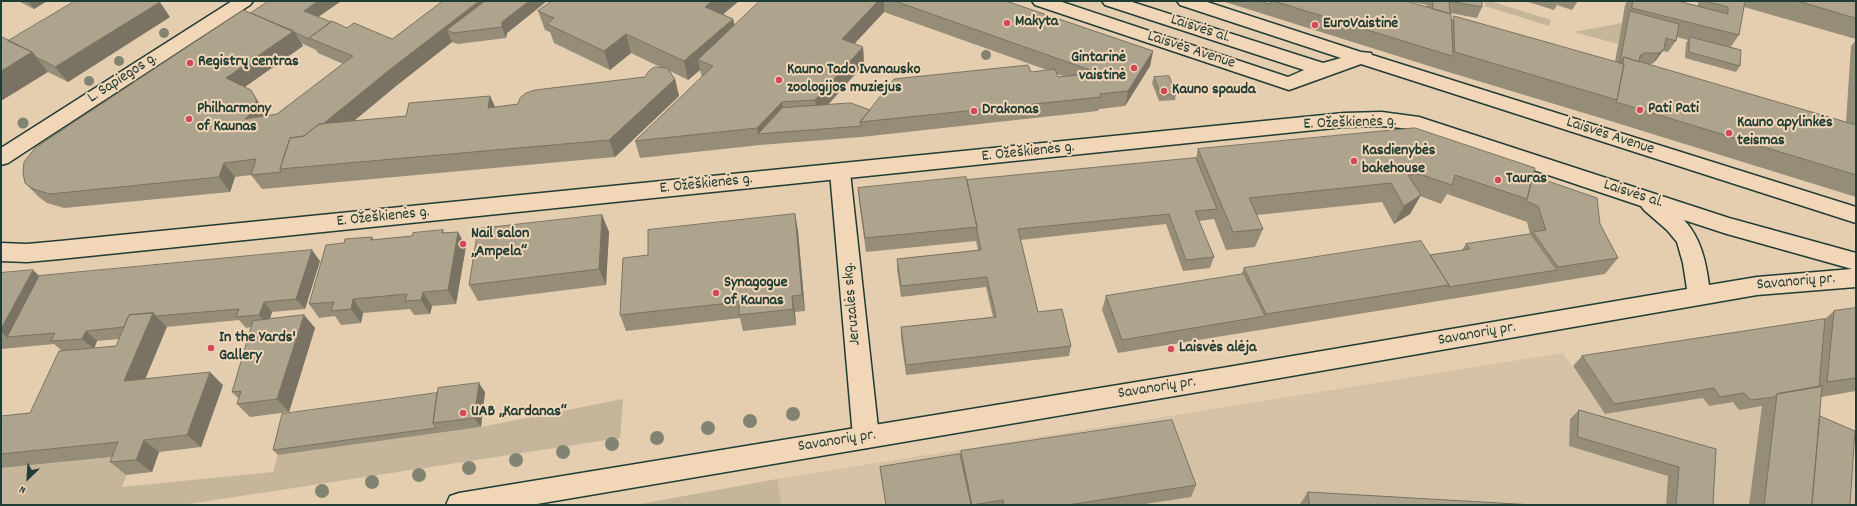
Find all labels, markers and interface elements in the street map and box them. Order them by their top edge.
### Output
street label: Laisvės al. [1168,11,1232,49]
place label: Makyta [1015,13,1058,33]
place label: EuroVaistinė [1323,15,1398,35]
marker: Makyta [1002,18,1012,28]
marker: EuroVaistinė [1310,20,1320,30]
street label: Laisvės Avenue [1145,28,1237,74]
street label: L. Sapiegos g. [85,49,161,109]
place label: Gintarinė vaistinė [1071,49,1126,87]
place label: Registrų centras [198,53,299,73]
marker: Registrų centras [185,58,195,68]
place label: Kauno Tado Ivanausko zoologijos muziejus [787,61,921,99]
marker: Gintarinė vaistinė [1129,63,1139,73]
marker: Kauno Tado Ivanausko zoologijos muziejus [774,75,784,85]
place label: Kauno spauda [1172,81,1255,101]
marker: Kauno spauda [1159,86,1169,96]
place label: Philharmony of Kaunas [197,100,271,138]
place label: Pati Pati [1648,100,1699,120]
place label: Drakonas [982,101,1039,121]
marker: Pati Pati [1635,105,1645,115]
marker: Drakonas [969,106,979,116]
street label: E. Ožeškienės g. [1303,113,1397,135]
marker: Philharmony of Kaunas [184,114,194,124]
street label: Laisvės Avenue [1564,114,1656,160]
place label: Kauno apylinkės teismas [1737,114,1833,152]
marker: Kauno apylinkės teismas [1724,128,1734,138]
street label: E. Ožeškienės g. [981,139,1075,167]
place label: Kasdienybės bakehouse [1362,142,1436,180]
marker: Kasdienybės bakehouse [1349,156,1359,166]
place label: Tauras [1506,170,1547,190]
street label: E. Ožeškienės g. [659,171,753,199]
marker: Tauras [1493,175,1503,185]
street label: Laisvės al. [1601,176,1665,214]
street label: E. Ožeškienės g. [336,204,430,232]
place label: Nail salon „Ampela“ [471,225,529,263]
marker: Nail salon „Ampela“ [458,239,468,249]
street label: Jeruzalės skg. [840,262,866,346]
street label: Savanorių pr. [1756,270,1836,296]
place label: Synagogue of Kaunas [724,274,788,312]
marker: Synagogue of Kaunas [711,288,721,298]
street label: Savanorių pr. [1437,319,1517,351]
place label: In the Yards' Gallery [219,329,296,367]
place label: Laisvės alėja [1179,339,1257,359]
marker: In the Yards' Gallery [206,343,216,353]
marker: Laisvės alėja [1166,344,1176,354]
street label: Savanorių pr. [1117,373,1197,405]
place label: UAB „Kardanas“ [471,403,567,423]
marker: UAB „Kardanas“ [458,408,468,418]
street label: Savanorių pr. [797,426,877,458]
north arrow [8,458,48,498]
text: N [17,480,29,497]

